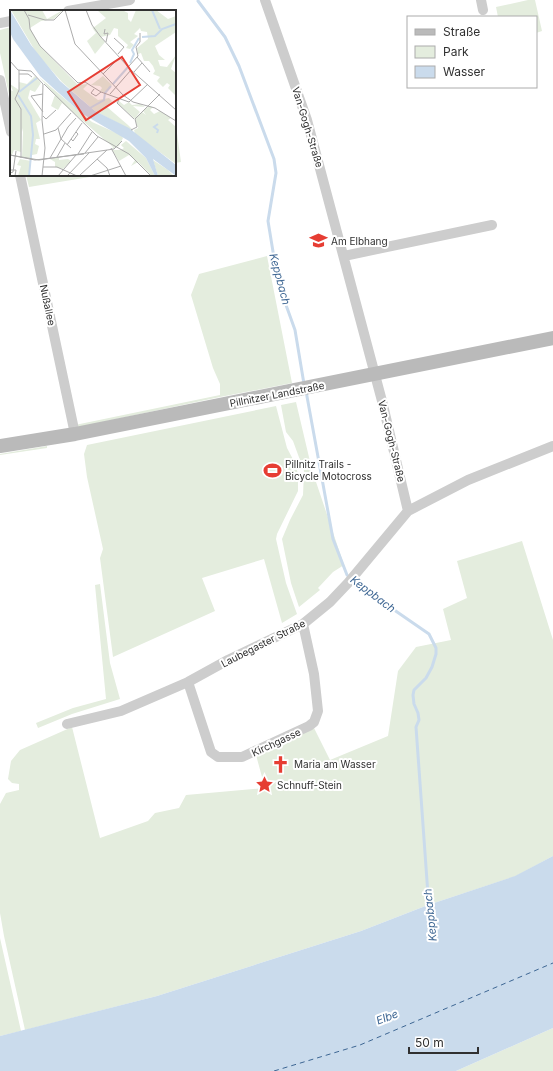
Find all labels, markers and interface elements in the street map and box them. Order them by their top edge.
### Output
inset map [10,10,176,176]
legend [407,16,537,88]
text: Straße [443,24,480,39]
text: Park [443,44,469,59]
text: Wasser [443,64,486,79]
street label: Van-Gogh-Straße [290,85,326,169]
school or university icon: Am Elbhang [308,231,328,251]
place label: Am Elbhang [331,235,388,247]
water label: Keppbach [266,252,294,307]
street label: Nußallee [38,283,58,327]
street label: Pillnitzer Landstraße [229,379,326,409]
street label: Van-Gogh-Straße [376,399,408,483]
place label: Pillnitz Trails - Bicycle Motocross [285,458,372,482]
sports icon: Pillnitz Trails - Bicycle Motocross [262,460,282,480]
water label: Keppbach [348,572,399,616]
street label: Laubegaster Straße [219,617,307,669]
street label: Kirchgasse [250,725,303,759]
church icon: Maria am Wasser [271,754,291,774]
place label: Maria am Wasser [294,758,376,770]
place icon: Schnuff-Stein [254,775,274,795]
place label: Schnuff-Stein [277,779,342,791]
water label: Keppbach [420,887,440,942]
water label: Elbe [374,1006,400,1028]
scale bar [409,1029,478,1055]
text: 50 m [415,1035,444,1050]

